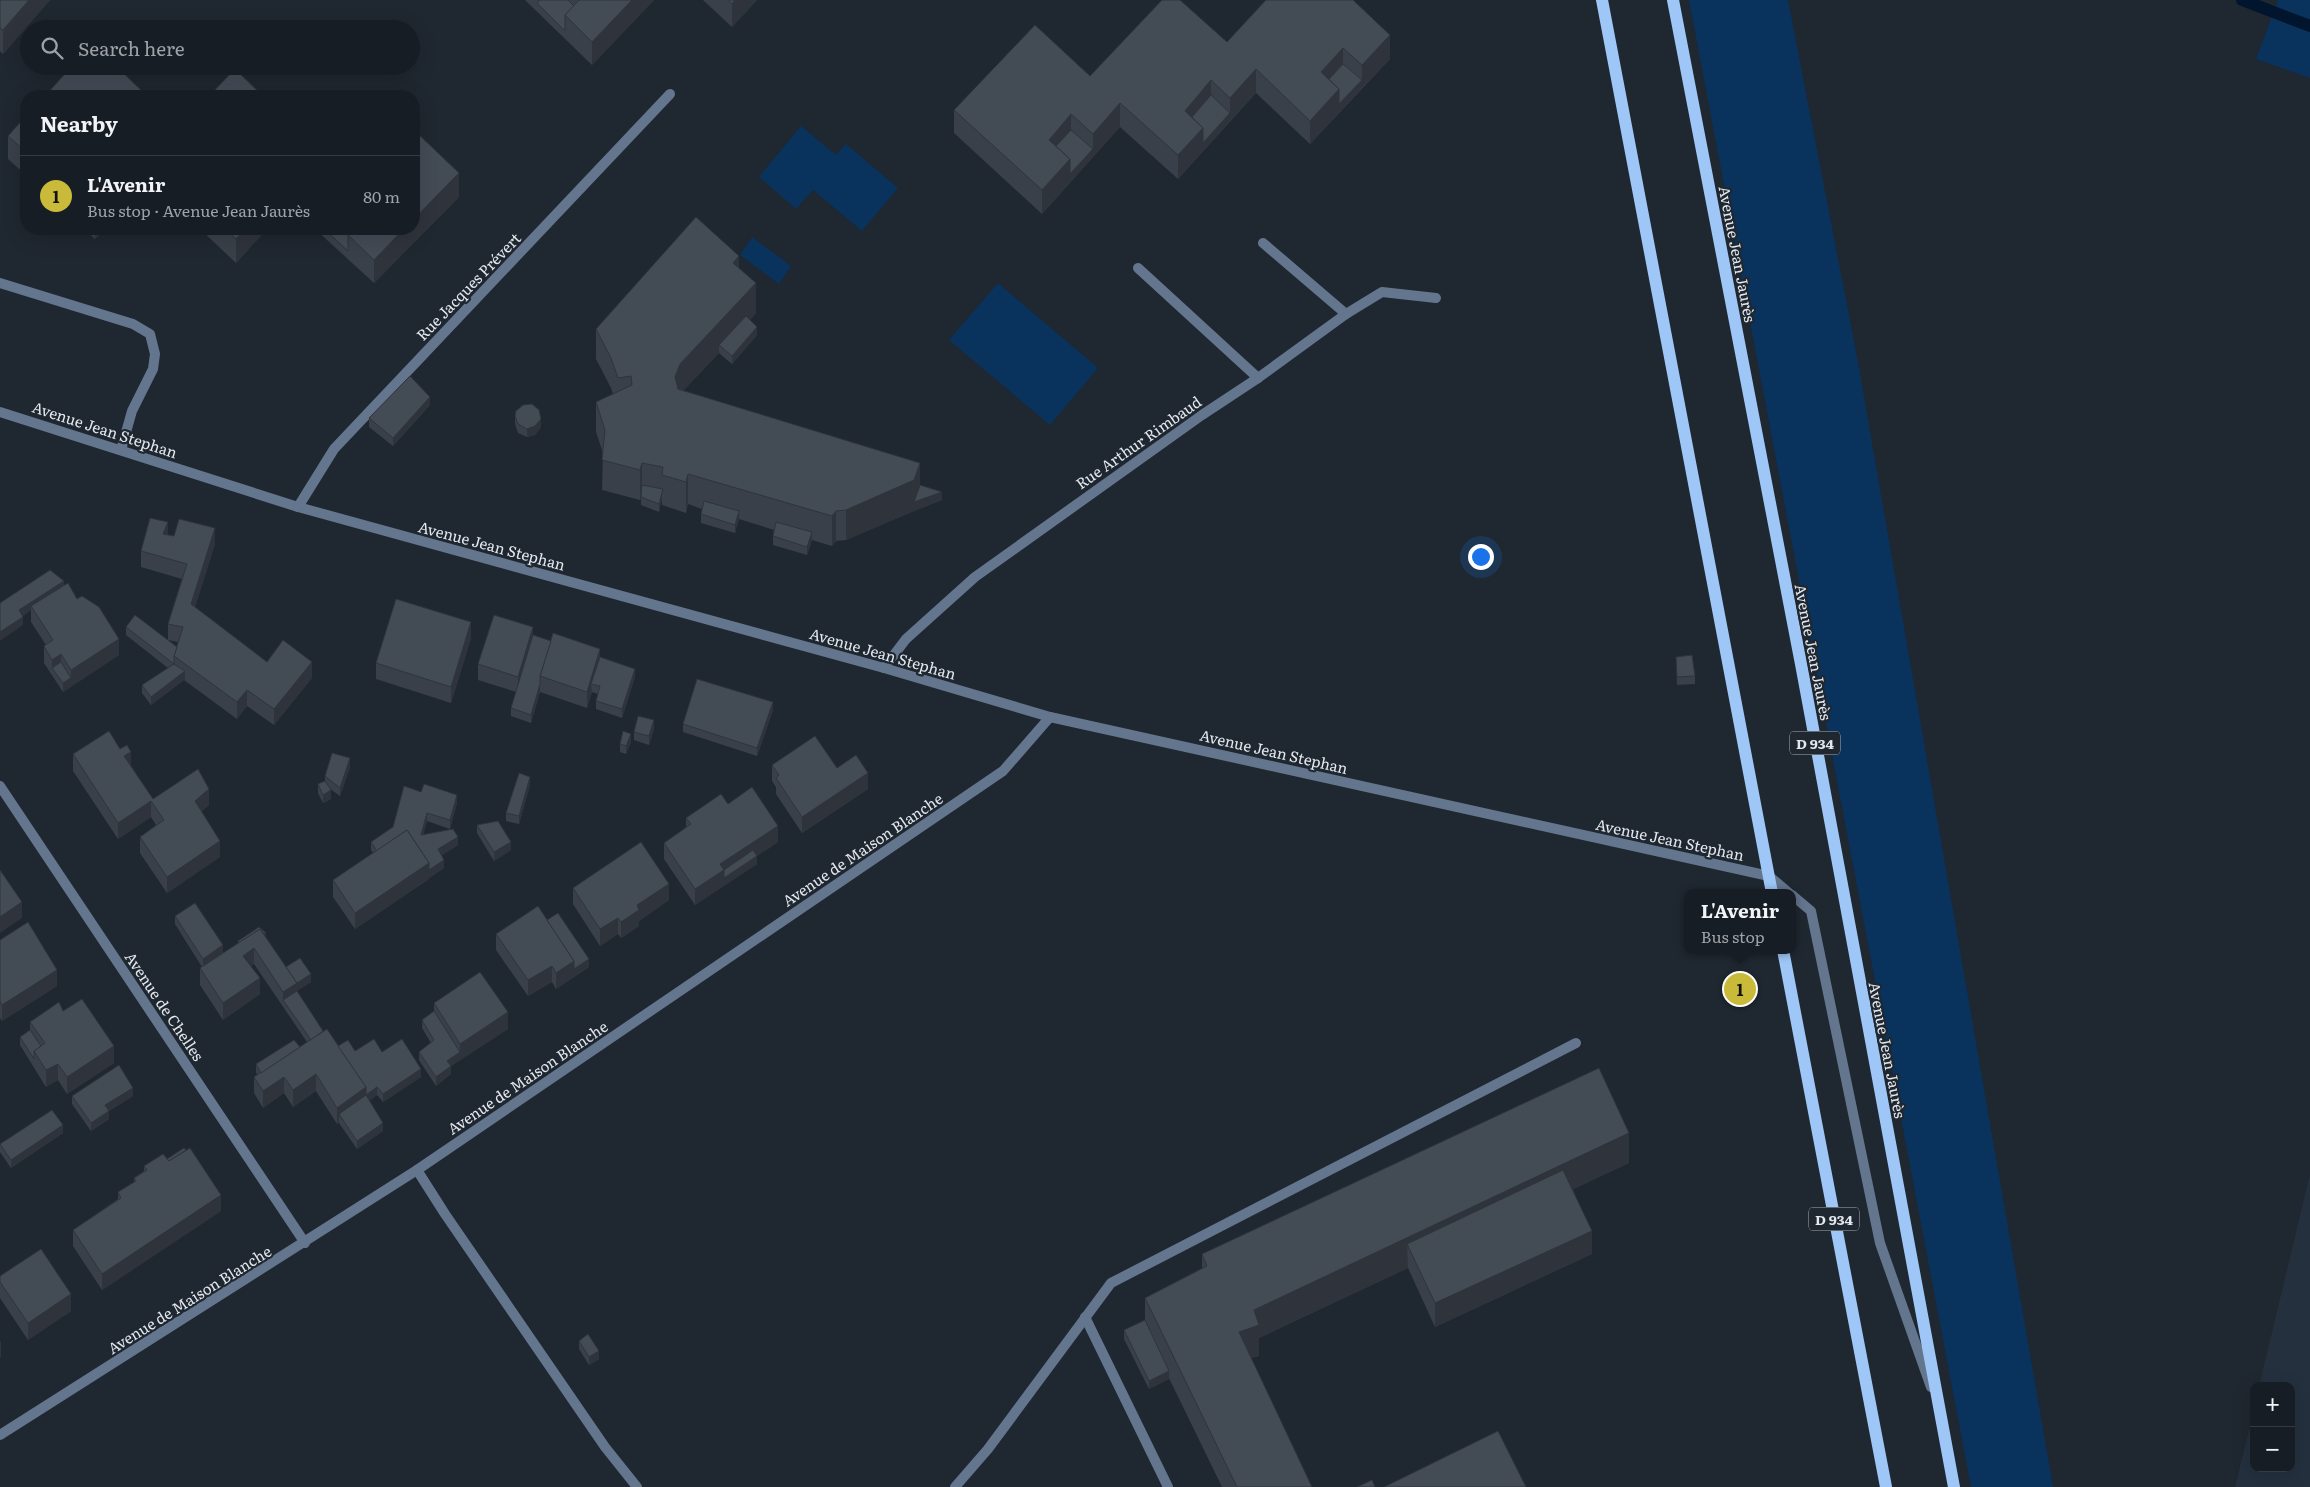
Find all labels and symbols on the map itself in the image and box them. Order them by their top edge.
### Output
street label: Avenue Jean Jaurès [1714,184,1763,324]
street label: Rue Jacques Prévert [410,227,526,345]
street label: Rue Arthur Rimbaud [1070,390,1206,494]
street label: Avenue Jean Stephan [29,395,181,463]
street label: Avenue Jean Stephan [416,514,568,576]
your location [1468,544,1494,570]
street label: Avenue Jean Jaurès [1790,582,1839,722]
street label: Avenue Jean Stephan [807,621,959,685]
street label: Avenue Jean Stephan [1198,723,1350,779]
road number: D 934 [1790,731,1840,754]
street label: Avenue de Maison Blanche [777,786,947,911]
street label: Avenue Jean Stephan [1594,812,1746,866]
street label: Avenue de Chelles [120,947,210,1065]
pin: 1 [1724,970,1756,1008]
street label: Avenue Jean Jaurès [1864,980,1913,1120]
street label: Avenue de Maison Blanche [442,1014,612,1139]
road number: D 934 [1809,1208,1859,1230]
street label: Avenue de Maison Blanche [103,1239,276,1359]

